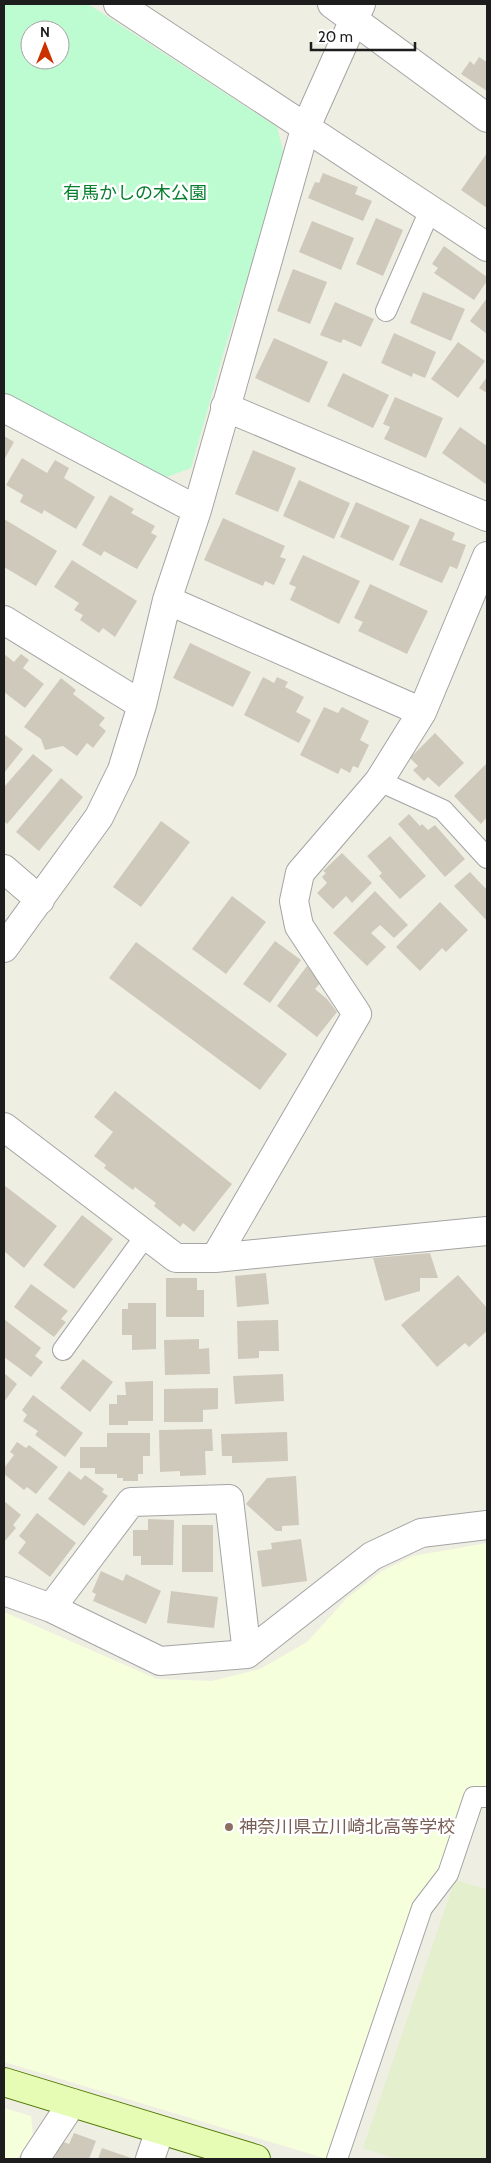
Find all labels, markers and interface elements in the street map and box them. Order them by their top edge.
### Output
north arrow [20,20,70,70]
scale bar [311,20,415,52]
text: N [40,23,50,41]
text: 20 m [318,28,353,46]
park label: 有馬かしの木公園 [63,182,207,204]
place label: 神奈川県立川崎北高等学校 [239,1816,455,1838]
marker: 神奈川県立川崎北高等学校 [223,1821,235,1833]

